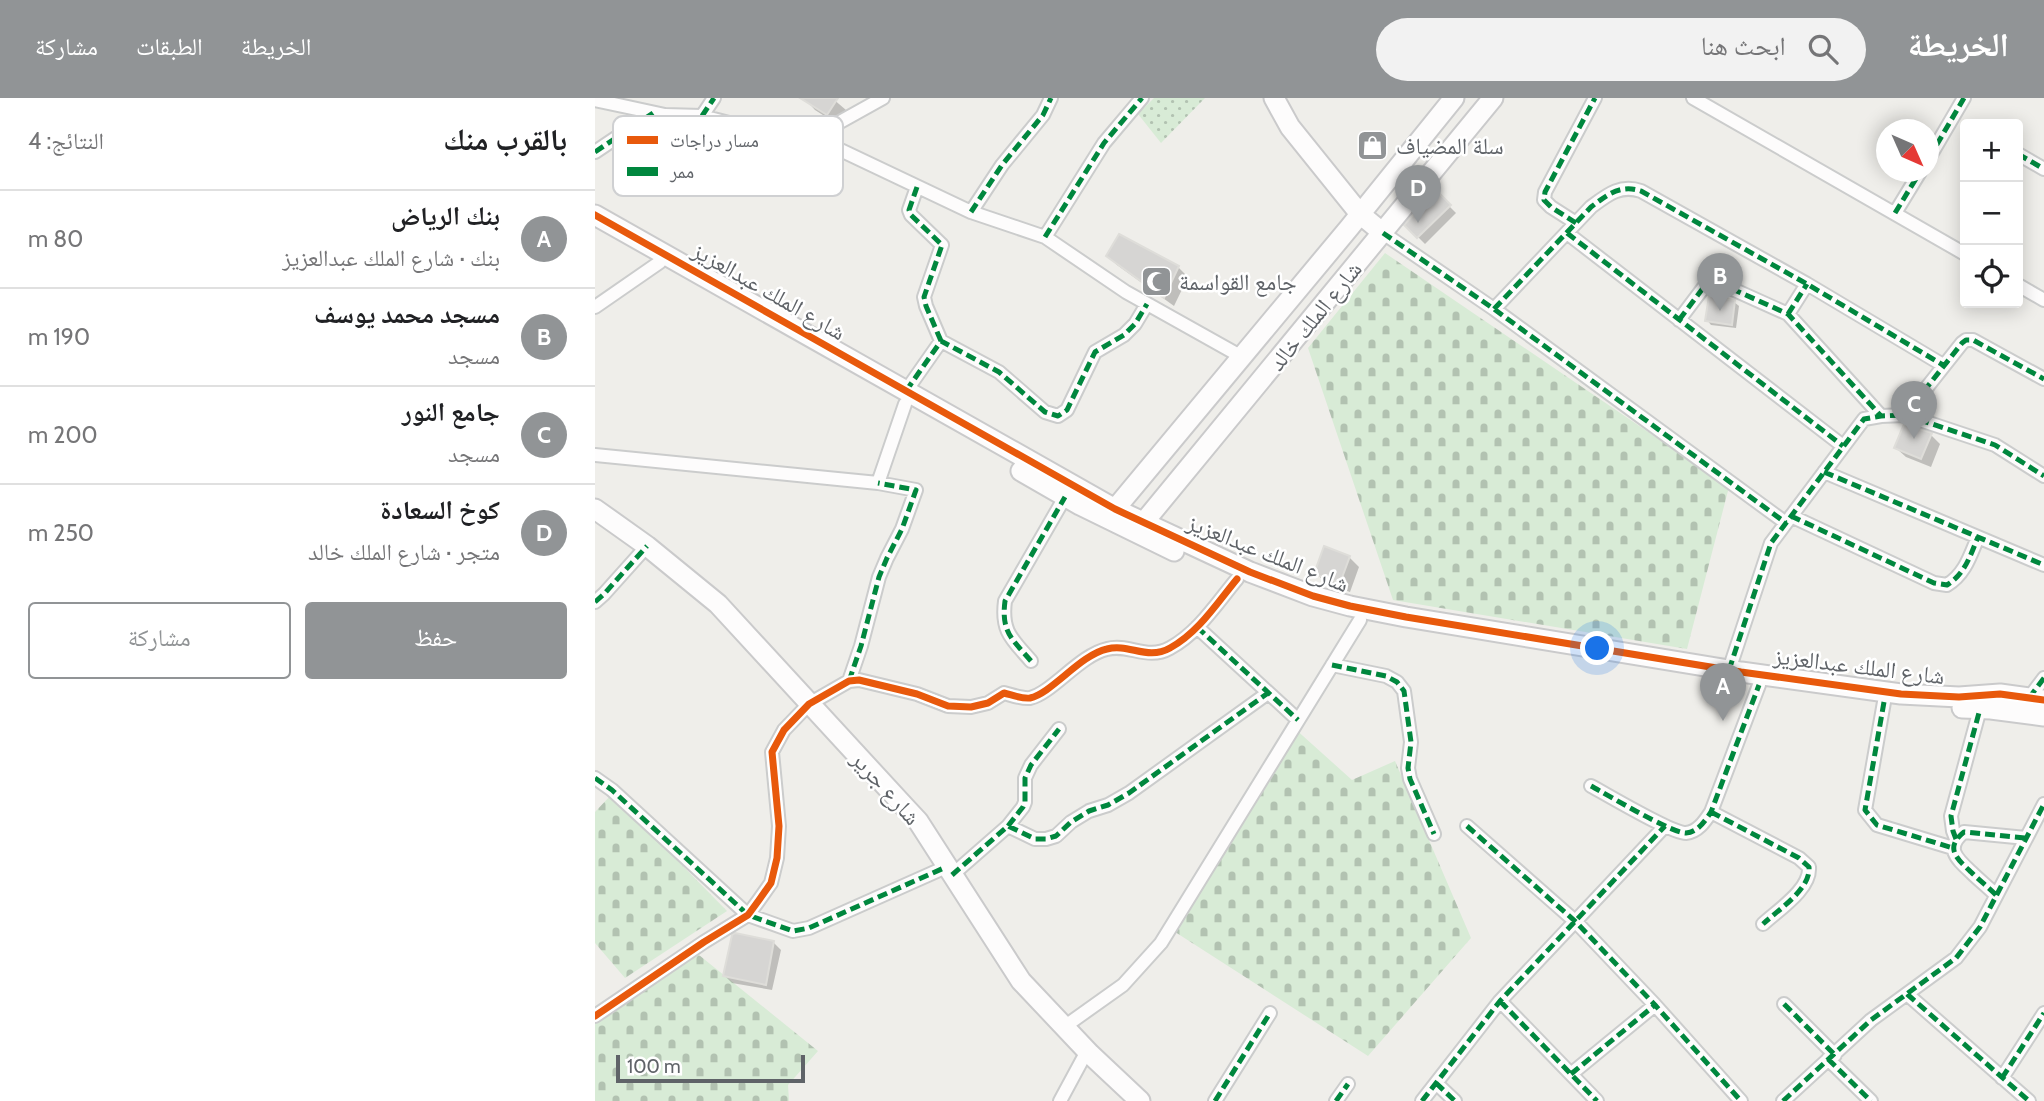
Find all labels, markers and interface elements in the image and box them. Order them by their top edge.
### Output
search box [1376,18,1866,81]
text: الخريطة [1908,24,2009,64]
text: ابحث هنا [1701,30,1786,62]
icon: search [1804,30,1842,68]
text: مشاركة [35,32,98,61]
text: الطبقات [136,32,203,61]
text: الخريطة [241,32,311,61]
legend [613,116,843,196]
north arrow [1876,119,1939,182]
map controls [1960,119,2023,308]
button: + [1960,119,2023,182]
text: بالقرب منك [443,121,567,158]
text: النتائج: 4 [28,127,104,155]
text: مسار دراجات [670,129,759,152]
shop icon: سلة المضياف [1356,129,1390,163]
place label: سلة المضياف [1396,132,1504,160]
text: ممر [669,160,694,183]
pin: D [1395,165,1441,223]
button: − [1960,182,2023,245]
text: بنك الرياض [391,200,500,232]
text: 80 m [28,225,83,253]
text: A [537,225,551,253]
street label: شارع الملك عبدالعزيز [686,235,851,347]
text: بنك · شارع الملك عبدالعزيز [282,244,500,272]
button: locate [1960,245,2023,308]
pin: B [1697,253,1743,311]
street label: شارع الملك خالد [1262,256,1368,377]
mosque icon: جامع القواسمة [1139,265,1173,299]
place label: جامع القواسمة [1179,268,1297,297]
text: مسجد محمد يوسف [314,298,500,330]
text: 190 m [28,323,90,351]
text: B [537,323,551,351]
text: مسجد [448,342,500,370]
pin: C [1891,381,1937,439]
text: جامع النور [402,396,500,428]
text: 200 m [28,421,98,449]
text: C [537,421,551,449]
text: مسجد [448,440,500,468]
text: كوخ السعادة [380,494,500,526]
street label: شارع الملك عبدالعزيز [1182,507,1353,599]
text: 250 m [28,519,94,547]
text: D [536,519,552,547]
text: متجر · شارع الملك خالد [308,538,500,566]
button: مشاركة [28,602,291,679]
button: حفظ [305,602,567,679]
your location [1580,631,1614,665]
street label: شارع الملك عبدالعزيز [1771,641,1946,691]
pin: A [1700,663,1746,721]
street label: شارع جرير [844,744,927,831]
scale bar [616,1052,805,1084]
text: 100 m [627,1055,681,1078]

